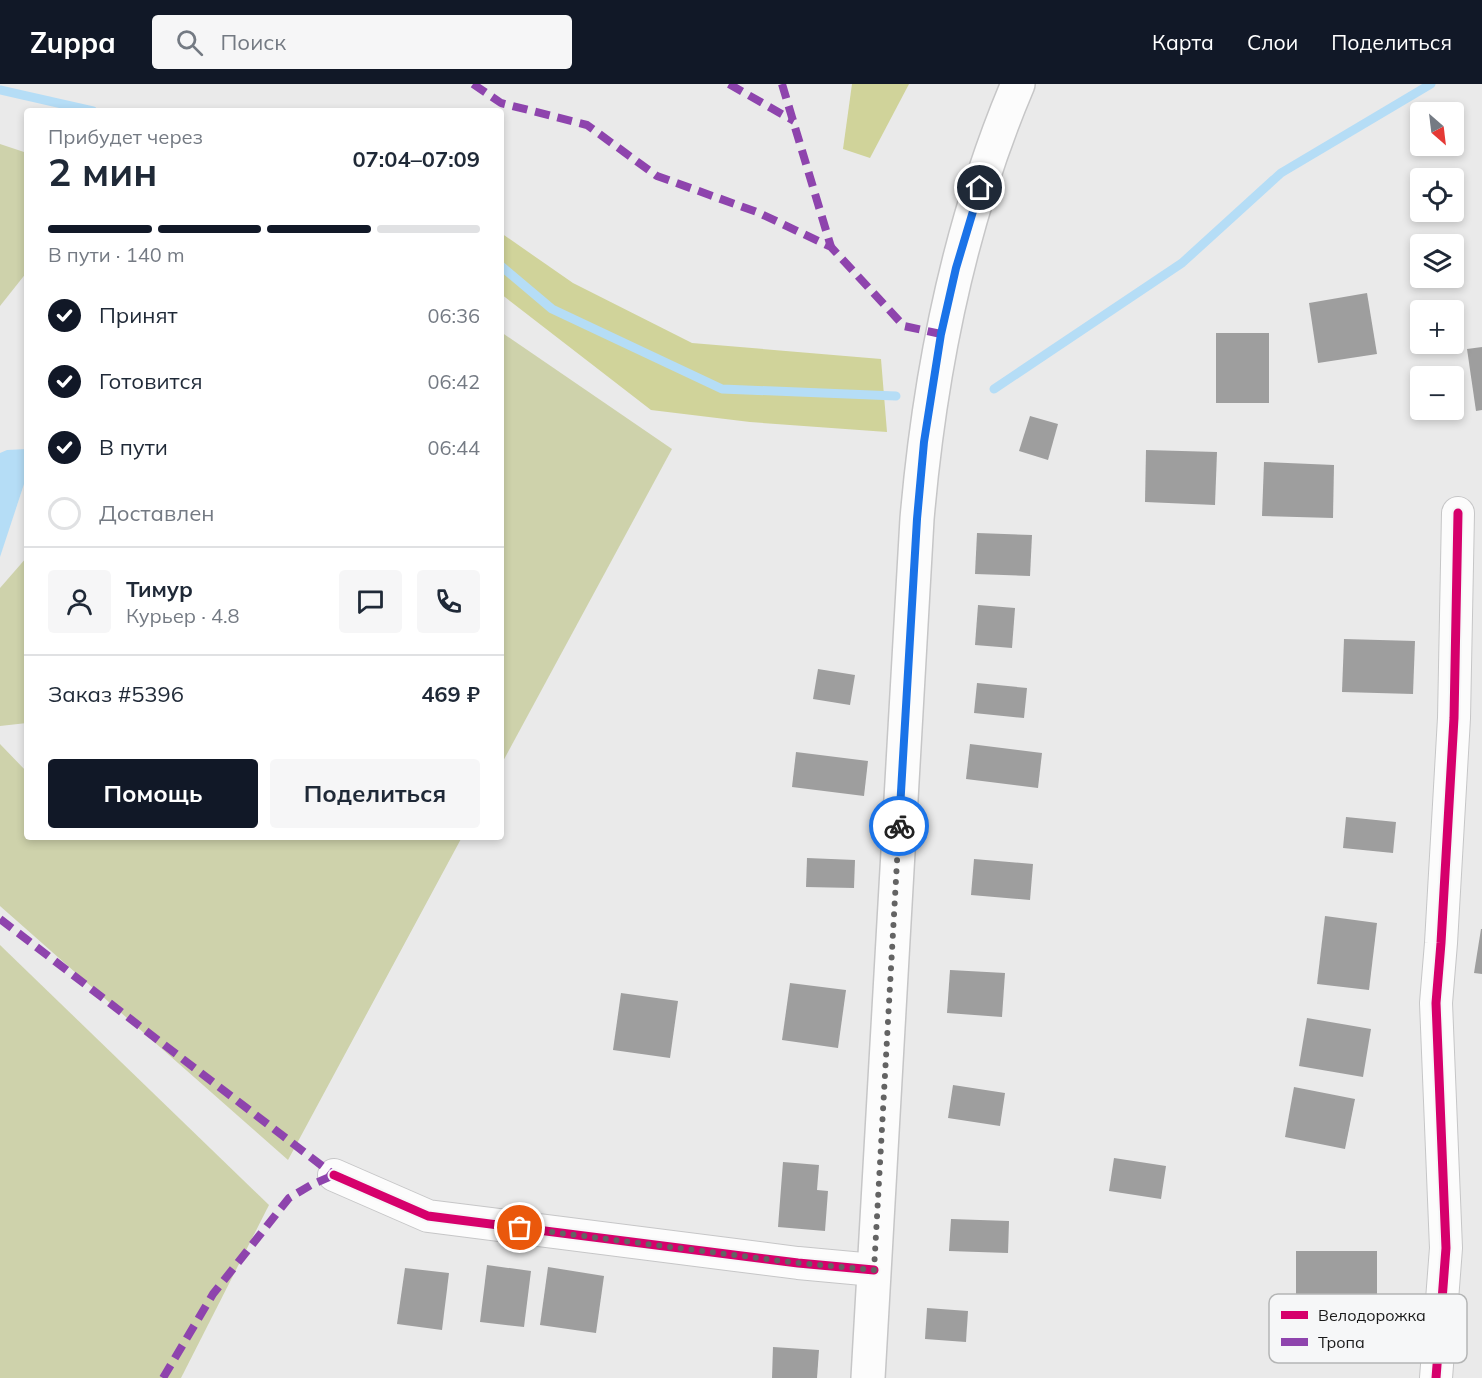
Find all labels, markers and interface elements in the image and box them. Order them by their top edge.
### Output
search box [152,15,572,69]
text: Zuppa [30,25,116,60]
icon: search [173,26,206,59]
text: Поиск [221,28,286,56]
text: Карта [1152,29,1214,55]
text: Слои [1247,29,1298,55]
text: Поделиться [1331,29,1452,55]
north arrow [1410,102,1464,156]
map controls [1410,102,1464,420]
text: Прибудет через [48,124,203,149]
text: 07:04–07:09 [352,145,480,173]
text: 2 мин [48,147,157,196]
pin [954,162,1005,213]
button: locate [1410,168,1464,222]
icon: home [963,171,996,204]
button: layers [1410,234,1464,288]
text: В пути · 140 m [48,242,184,267]
icon: check [48,299,81,332]
button: + [1410,300,1464,354]
text: Принят [99,301,178,329]
text: 06:36 [427,303,480,328]
icon: check [48,365,81,398]
button: − [1410,366,1464,420]
text: Готовится [99,367,203,395]
text: 06:42 [427,369,480,394]
icon: check [48,431,81,464]
text: В пути [99,433,168,461]
text: 06:44 [427,435,480,460]
text: Доставлен [99,499,215,527]
button: person [48,570,111,633]
button: chat [339,570,402,633]
button: phone [417,570,480,633]
text: Тимур [126,575,193,603]
text: Курьер · 4.8 [126,603,240,628]
text: Заказ #5396 [48,680,184,708]
text: 469 ₽ [421,680,480,708]
button: Помощь [48,759,258,828]
button: Поделиться [270,759,480,828]
courier [869,796,929,856]
icon: bike [883,810,916,843]
pin [494,1202,545,1253]
icon: bag [503,1211,536,1244]
legend [1269,1294,1467,1363]
text: Велодорожка [1318,1305,1426,1325]
text: Тропа [1318,1332,1365,1352]

